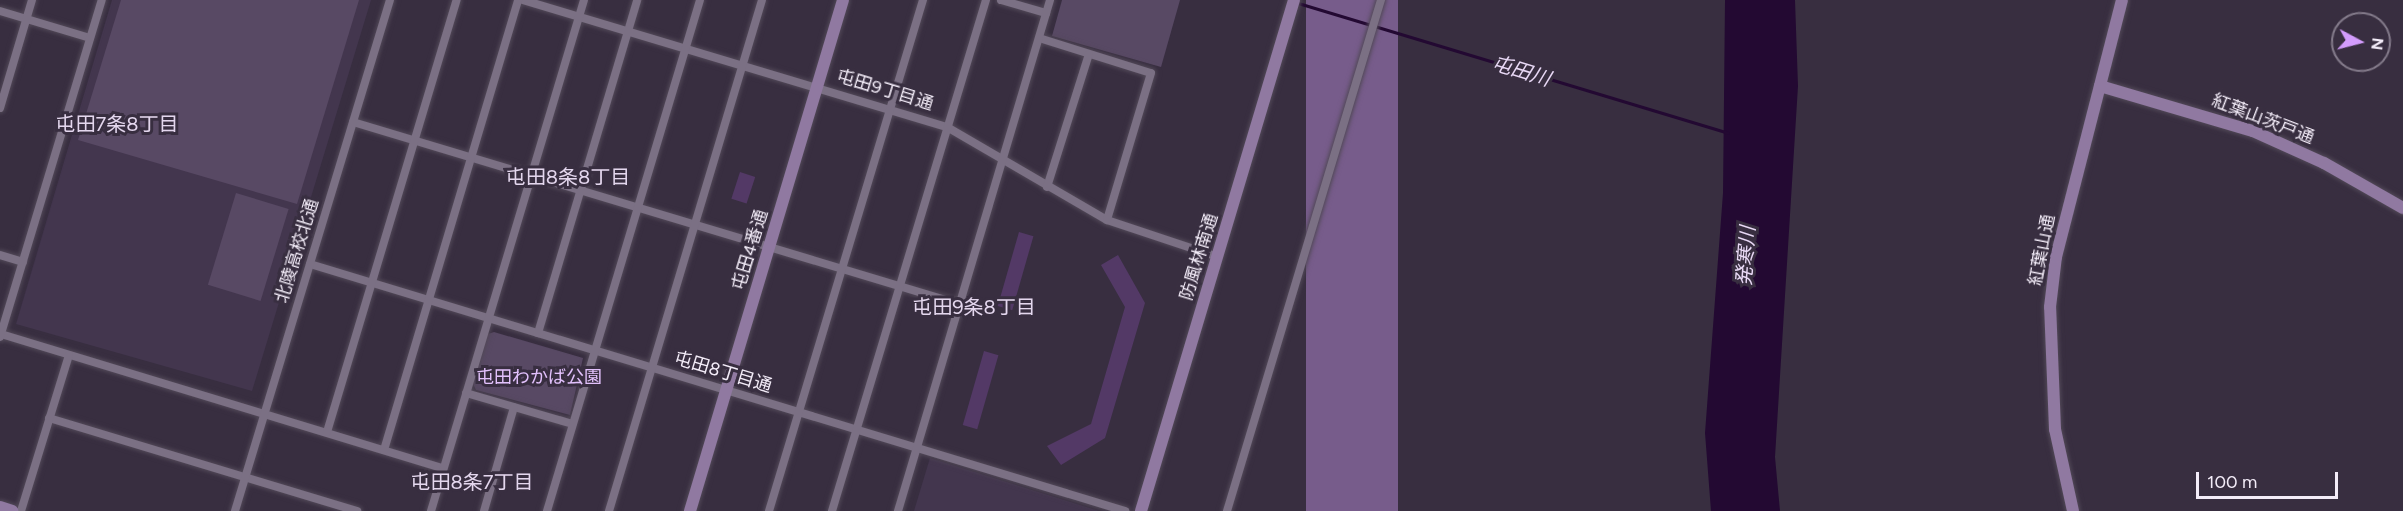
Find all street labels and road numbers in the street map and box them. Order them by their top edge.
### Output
street label: 屯田9丁目通 [834,65,936,115]
street label: 紅葉山茨戸通 [2209,90,2317,148]
street label: 北陵高校北通 [271,196,323,306]
street label: 屯田4番通 [728,207,772,293]
street label: 防風林南通 [1176,211,1222,303]
street label: 紅葉山通 [2025,213,2059,287]
street label: 屯田8丁目通 [672,347,774,397]

